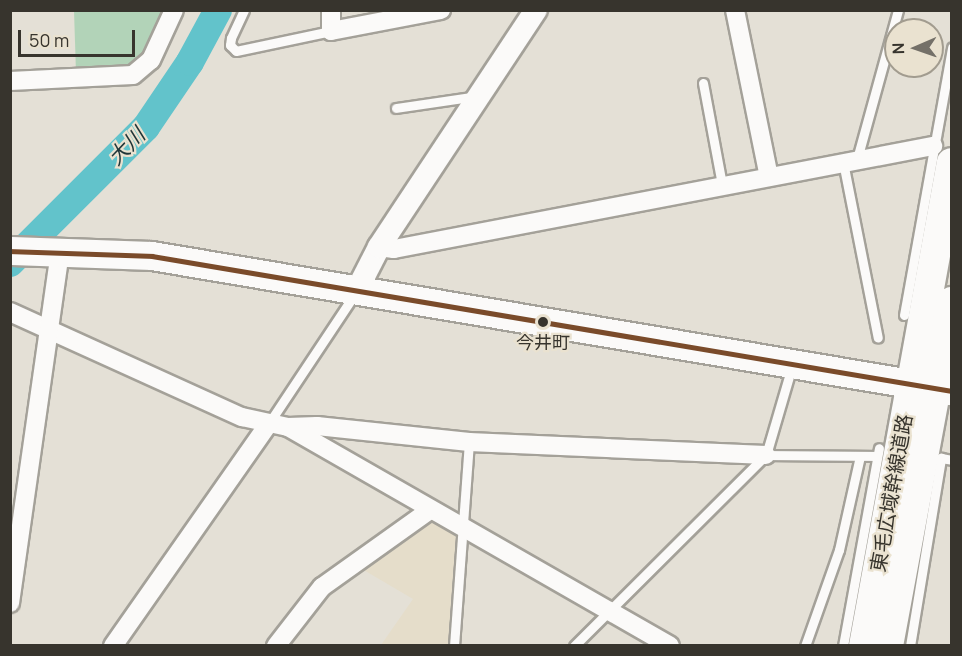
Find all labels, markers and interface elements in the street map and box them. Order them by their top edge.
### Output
scale bar [21,18,138,56]
north arrow [884,18,944,78]
text: 50 m [29,28,69,52]
text: N [887,42,909,55]
water label: 大川 [102,122,150,170]
marker: 今井町 [537,316,549,328]
place label: 今井町 [516,331,570,353]
street label: 東毛広域幹線道路 [865,412,917,574]

